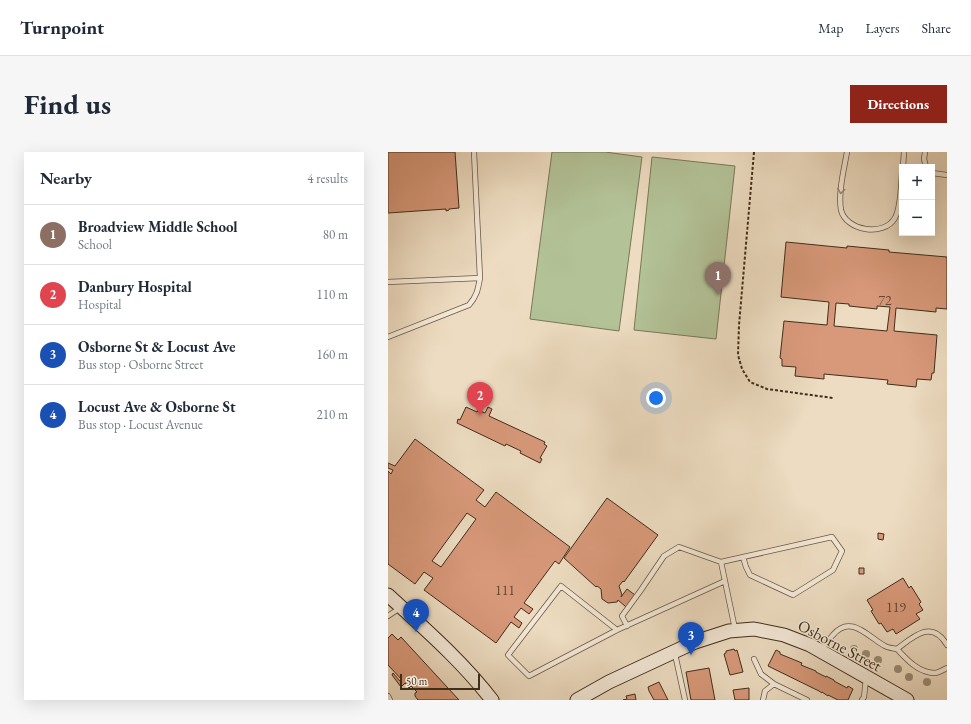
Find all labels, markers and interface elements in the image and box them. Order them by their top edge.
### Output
text: Turnpoint [20,15,104,40]
text: Map [818,19,843,37]
text: Layers [865,19,900,37]
text: Share [922,19,951,37]
button: Directions [850,85,947,123]
text: Find us [24,86,111,122]
map controls [899,164,935,236]
button: + [899,164,935,200]
text: Nearby [40,167,92,189]
text: 4 results [307,170,348,187]
one-way arrow [837,188,846,194]
button: − [899,200,935,236]
text: Broadview Middle School [78,217,238,236]
text: 1 [50,226,56,243]
text: 80 m [323,226,348,243]
text: School [78,236,112,253]
pin: 1 [705,262,731,295]
text: Danbury Hospital [78,277,192,296]
text: 2 [50,286,56,303]
text: 110 m [317,286,348,303]
house number: 72 [878,291,892,309]
text: Hospital [78,296,122,313]
text: Osborne St & Locust Ave [78,337,236,356]
text: 3 [50,346,56,363]
text: 160 m [317,346,348,363]
text: Bus stop · Osborne Street [78,356,203,373]
pin: 2 [467,382,493,415]
your location [646,388,666,408]
text: Locust Ave & Osborne St [78,397,236,416]
text: 4 [50,406,56,423]
text: 210 m [317,406,348,423]
text: Bus stop · Locust Avenue [78,416,203,433]
house number: 111 [495,581,515,599]
house number: 119 [886,598,906,616]
pin: 4 [403,599,429,632]
street label: Osborne Street [794,615,885,676]
pin: 3 [678,622,704,655]
scale bar [400,672,480,691]
text: 50 m [406,674,427,688]

